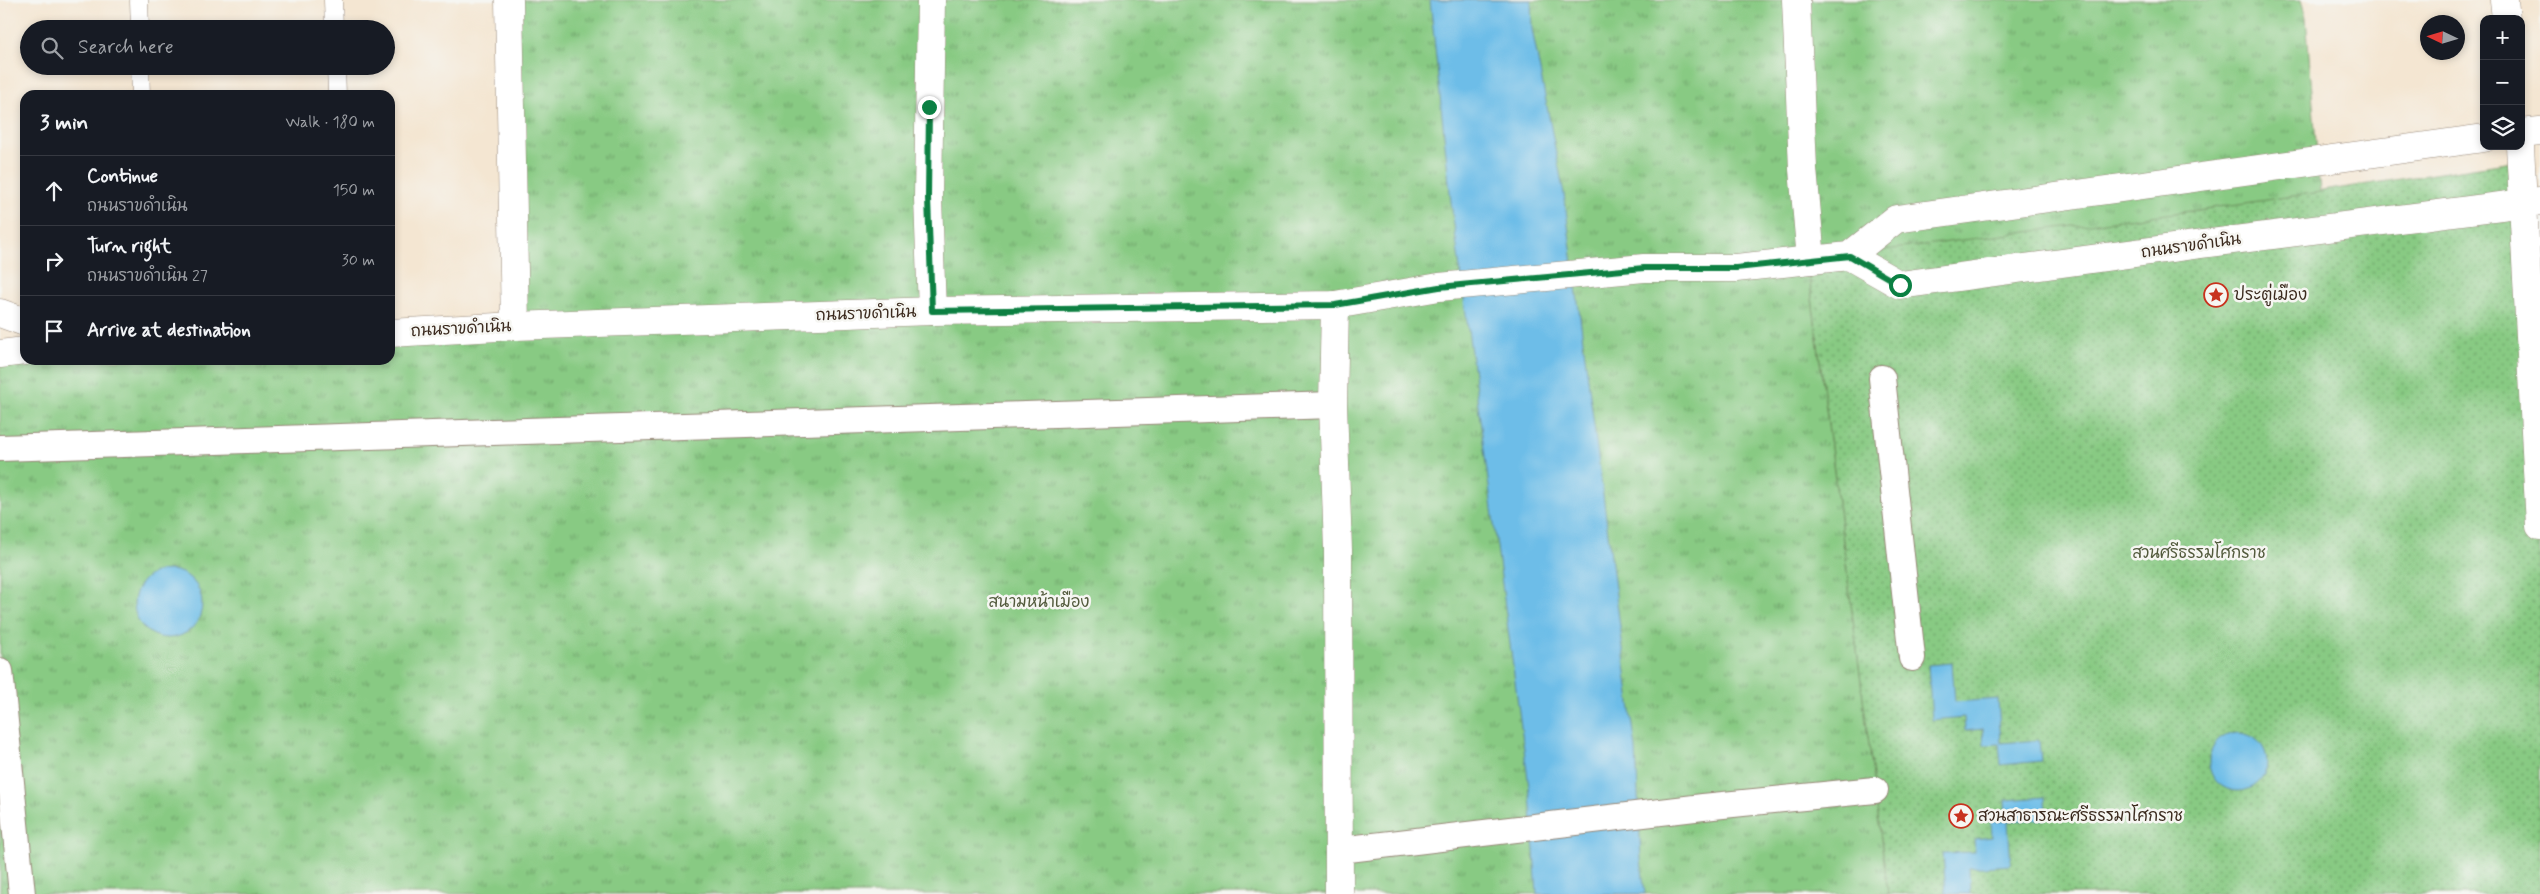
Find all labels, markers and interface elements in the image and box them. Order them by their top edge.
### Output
north arrow [2420,15,2465,60]
map controls [2480,15,2525,150]
button: + [2480,15,2525,60]
search box [20,20,395,75]
icon: search [38,34,66,62]
text: Search here [78,35,174,60]
button: − [2480,60,2525,105]
route end [918,96,941,119]
button: layers [2480,105,2525,150]
text: 3 min [40,109,88,137]
text: Walk · 180 m [286,112,375,133]
text: Continue [87,164,158,189]
icon: ahead [40,177,68,205]
text: 150 m [333,180,375,201]
text: ถนนราขดำเนิน [87,196,188,217]
street label: ถนนราขดำเนิน [2140,228,2242,263]
text: Turn right [87,234,171,259]
icon: right [40,247,68,275]
text: 30 m [342,250,375,271]
text: ถนนราขดำเนิน 27 [87,266,208,287]
route start [1889,274,1912,297]
place icon: ประตู่เมือง [2203,282,2229,308]
place label: ประตู่เมือง [2234,283,2307,307]
street label: ถนนราขดำเนิน [815,301,917,326]
street label: ถนนราขดำเนิน [410,315,512,342]
icon: arrive [40,317,68,345]
text: Arrive at destination [87,318,251,343]
park label: สวนศรีธรรมโศกราช [2132,541,2266,564]
park label: สนามหน้าเมือง [989,590,1089,613]
place icon: สวนสาธารณะศรีธรรมาโศกราช [1948,803,1974,829]
place label: สวนสาธารณะศรีธรรมาโศกราช [1978,804,2183,827]

